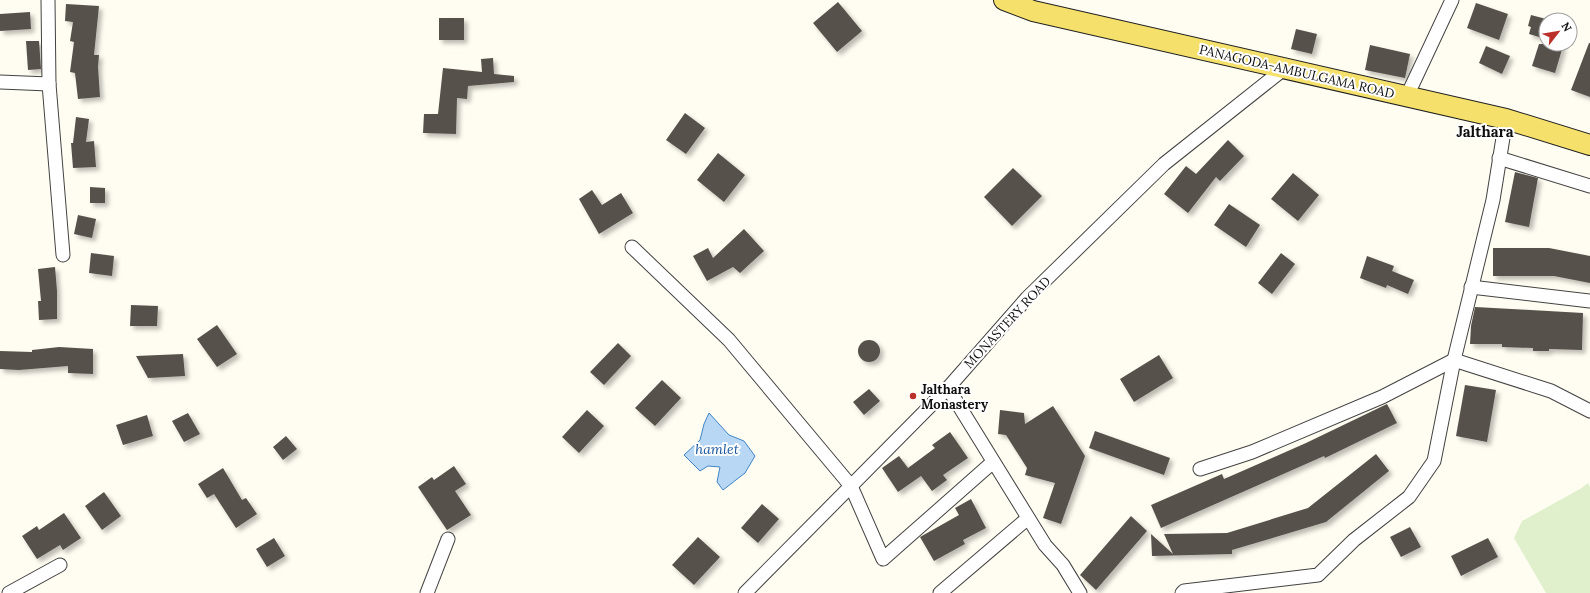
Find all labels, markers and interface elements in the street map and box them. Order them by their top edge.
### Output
north arrow [1538,12,1578,52]
text: N [1558,20,1575,35]
street label: PANAGODA-AMBULGAMA ROAD [1198,41,1396,102]
district label: Jalthara [1456,122,1514,141]
street label: MONASTERY ROAD [960,273,1055,372]
place label: Jalthara Monastery [921,381,989,413]
marker: Jalthara Monastery [908,391,918,401]
water label: hamlet [695,440,740,458]

